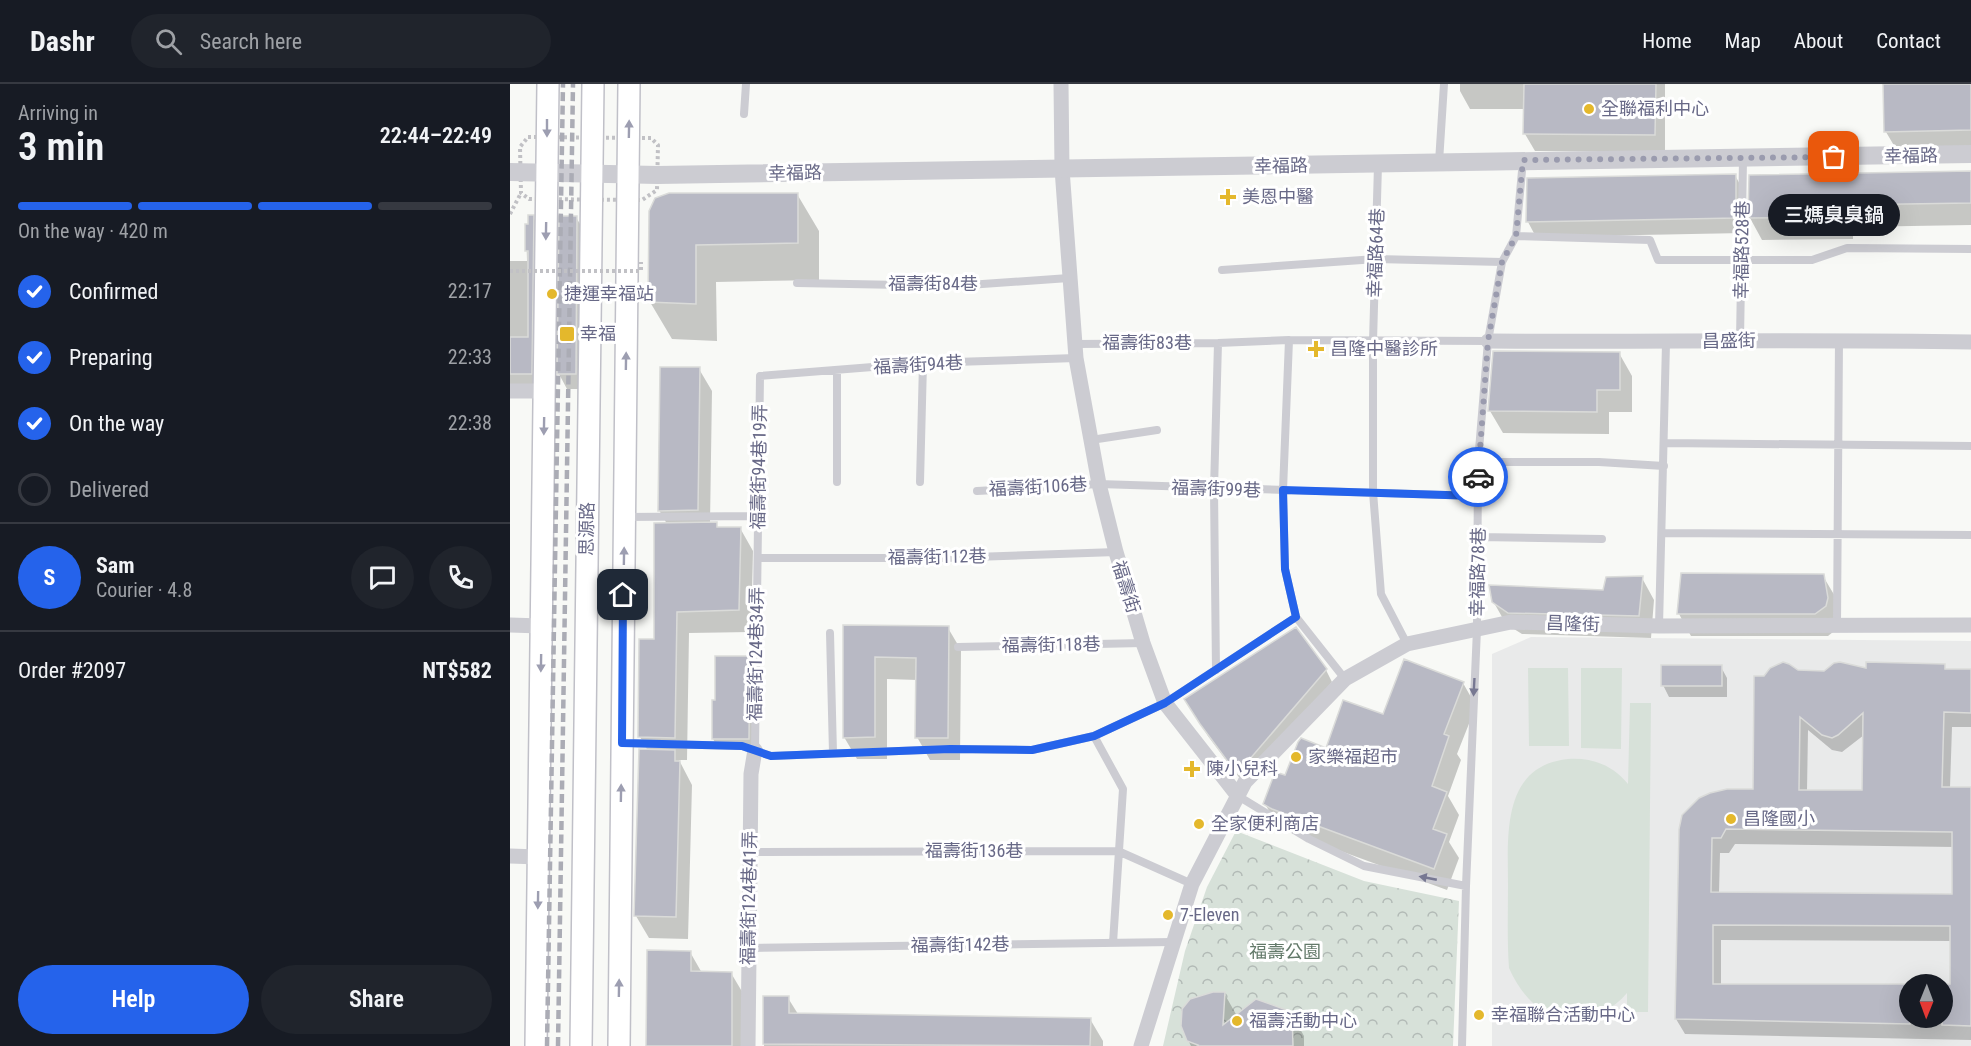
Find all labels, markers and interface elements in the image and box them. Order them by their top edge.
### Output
search box [131,14,551,68]
text: Dashr [30,25,95,58]
icon: search [152,25,185,58]
text: Search here [200,29,302,54]
text: Home [1642,29,1692,53]
text: Map [1725,29,1761,53]
text: About [1794,29,1843,53]
text: Contact [1876,29,1941,53]
place label: 全聯福利中心 [1601,98,1709,119]
text: Arriving in [18,101,98,125]
marker: 全聯福利中心 [1582,102,1596,116]
one-way arrow [542,119,552,138]
one-way arrow [624,120,633,139]
text: 22:44–22:49 [380,123,492,148]
text: 3 min [18,124,104,170]
pin [1808,131,1859,182]
icon: bag [1817,140,1850,173]
street label: 幸福路 [1884,145,1938,166]
street label: 幸福路 [1254,155,1308,176]
street label: 幸福路 [768,162,822,183]
place label: 美恩中醫 [1242,186,1314,207]
marker: 美恩中醫 [1219,188,1237,206]
callout: 三媽臭臭鍋 [1768,193,1900,235]
street label: 幸福路528巷 [1730,200,1753,300]
text: 三媽臭臭鍋 [1784,203,1884,227]
street label: 幸福路64巷 [1363,208,1388,298]
text: On the way · 420 m [18,219,168,243]
one-way arrow [541,222,551,241]
street label: 福壽街84巷 [888,273,978,294]
icon: check [18,275,51,308]
text: Confirmed [69,279,158,304]
text: 22:17 [448,279,492,303]
place label: 捷運幸福站 [564,283,654,304]
marker: 捷運幸福站 [545,287,559,301]
place label: 幸福 [580,323,616,344]
marker: 幸福 [558,325,576,343]
street label: 昌盛街 [1702,330,1756,351]
street label: 福壽街83巷 [1102,332,1192,353]
place label: 昌隆中醫診所 [1330,338,1438,359]
marker: 昌隆中醫診所 [1307,340,1325,358]
icon: check [18,341,51,374]
text: Preparing [69,345,153,370]
text: 22:33 [448,345,492,369]
one-way arrow [621,351,631,370]
street label: 福壽街94巷 [873,352,963,377]
street label: 福壽街94巷19弄 [747,404,770,530]
icon: check [18,407,51,440]
text: On the way [69,411,164,436]
text: 22:38 [448,411,492,435]
one-way arrow [539,417,549,436]
courier [1448,447,1508,507]
icon: car [1462,461,1495,494]
street label: 福壽街106巷 [988,473,1088,500]
street label: 福壽街99巷 [1171,476,1261,501]
text: Delivered [69,477,149,502]
street label: 思源路 [576,502,597,556]
street label: 幸福路78巷 [1466,527,1489,617]
street label: 福壽街112巷 [887,545,987,568]
button: chat [351,546,414,609]
button: phone [429,546,492,609]
one-way arrow [619,546,629,565]
text: Sam [96,553,135,578]
street label: 福壽街 [1109,558,1144,616]
text: S [44,565,55,590]
pin [597,569,648,620]
text: Courier · 4.8 [96,578,192,602]
icon: home [606,578,639,611]
street label: 福壽街124巷34弄 [744,587,767,721]
street label: 昌隆街 [1546,612,1600,635]
street label: 福壽街118巷 [1001,633,1101,656]
one-way arrow [536,654,546,673]
text: Order #2097 [18,658,126,683]
text: NT$582 [422,658,492,683]
one-way arrow [1470,678,1479,697]
place label: 家樂福超市 [1308,746,1398,767]
marker: 家樂福超市 [1289,750,1303,764]
place label: 陳小兒科 [1206,758,1278,779]
marker: 陳小兒科 [1183,760,1201,778]
one-way arrow [616,783,626,802]
place label: 昌隆國小 [1743,808,1815,829]
marker: 昌隆國小 [1724,812,1738,826]
place label: 全家便利商店 [1211,813,1319,834]
marker: 全家便利商店 [1192,817,1206,831]
street label: 福壽街124巷41弄 [737,831,760,965]
street label: 福壽街136巷 [925,840,1023,861]
one-way arrow [1418,873,1437,882]
one-way arrow [533,891,543,910]
place label: 7-Eleven [1180,904,1240,925]
marker: 7-Eleven [1161,908,1175,922]
street label: 福壽街142巷 [910,933,1010,956]
park label: 福壽公園 [1249,941,1321,962]
button: Help [18,965,249,1034]
button: Share [261,965,492,1034]
north arrow [1899,974,1953,1028]
map controls [1899,974,1953,1028]
one-way arrow [614,978,624,997]
place label: 幸福聯合活動中心 [1491,1004,1635,1025]
marker: 幸福聯合活動中心 [1472,1008,1486,1022]
place label: 福壽活動中心 [1249,1010,1357,1031]
marker: 福壽活動中心 [1230,1014,1244,1028]

